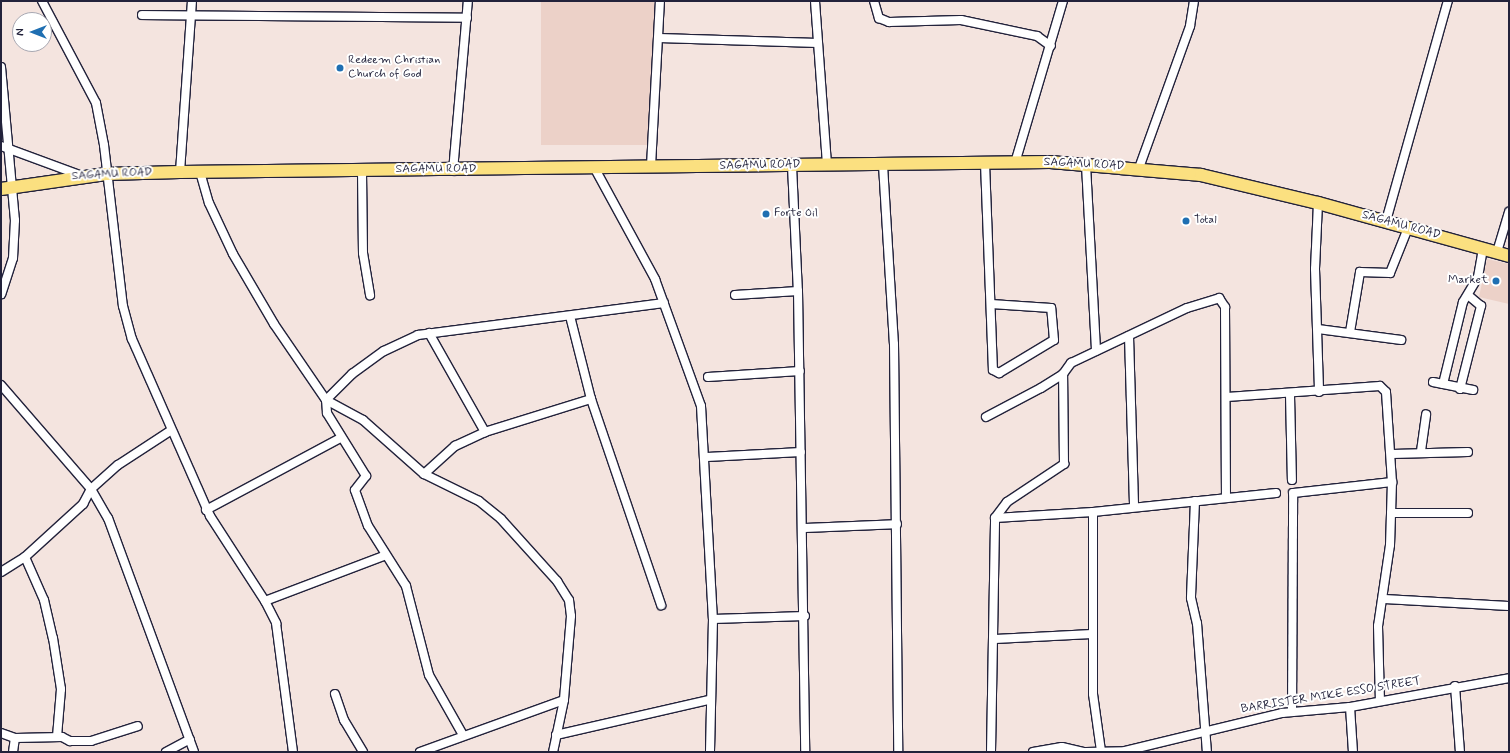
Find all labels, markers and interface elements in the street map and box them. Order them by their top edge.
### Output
north arrow [12,12,52,52]
text: N [14,28,28,36]
place label: Redeem Christian Church of God [348,54,440,82]
marker: Redeem Christian Church of God [335,63,345,73]
street label: SAGAMU ROAD [1043,156,1125,174]
street label: SAGAMU ROAD [719,158,801,174]
street label: SAGAMU ROAD [396,163,476,177]
street label: SAGAMU ROAD [71,166,153,184]
place label: Forte Oil [774,207,819,221]
marker: Forte Oil [761,209,771,219]
street label: SAGAMU ROAD [1360,209,1442,243]
place label: Total [1194,214,1217,228]
marker: Total [1181,216,1191,226]
place label: Market [1448,274,1488,288]
marker: Market [1491,276,1501,286]
street label: BARRISTER MIKE ESSO STREET [1240,675,1422,717]

